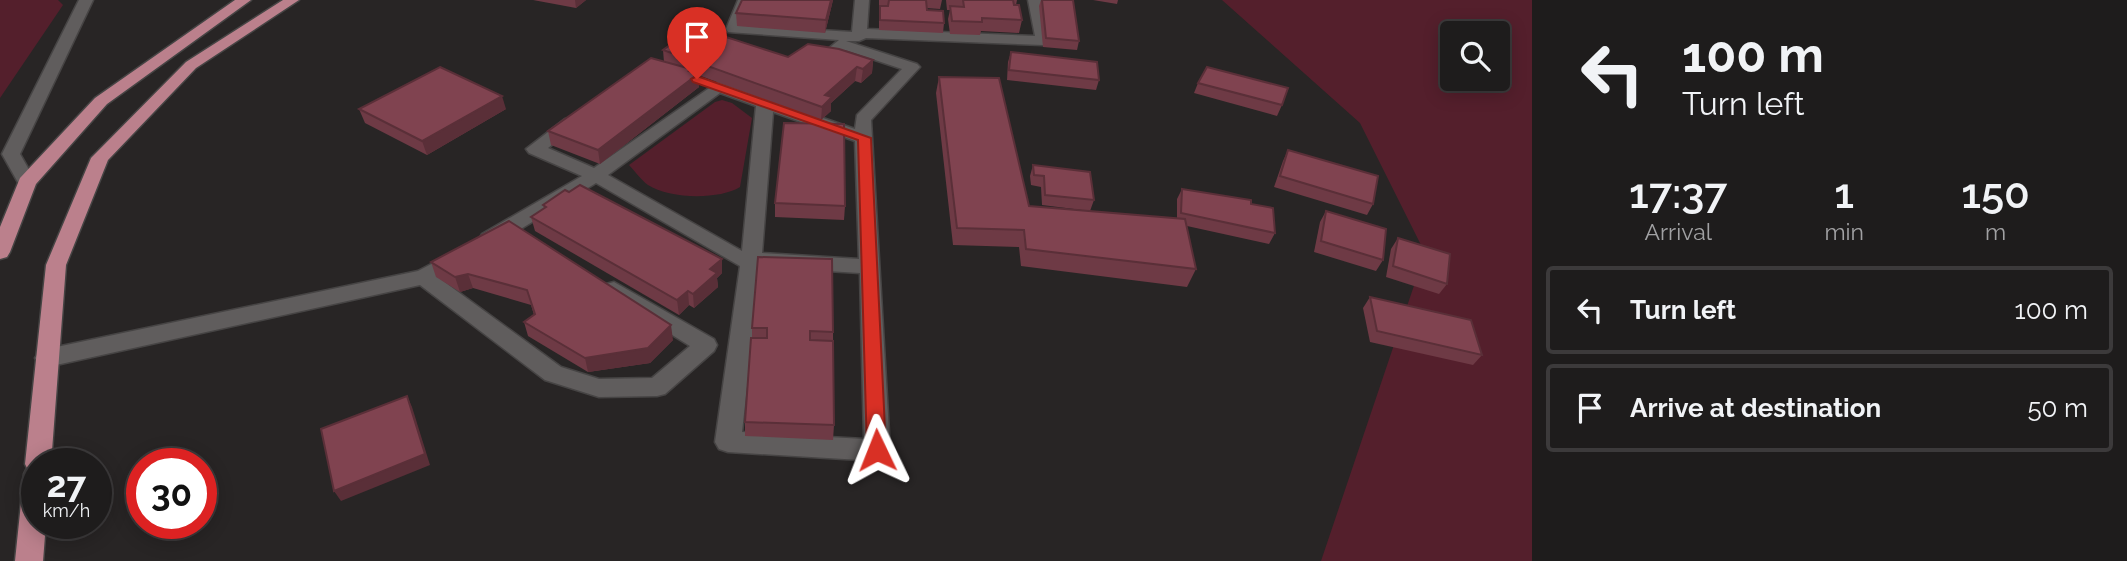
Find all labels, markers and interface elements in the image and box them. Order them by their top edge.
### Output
pin [667,7,727,79]
icon: arrive [678,18,716,56]
map controls [1440,21,1510,91]
button: search [1440,21,1510,91]
text: 100 m [1682,26,1824,83]
icon: left [1567,28,1658,119]
text: Turn left [1682,85,1804,122]
text: 17:37 [1629,169,1727,218]
text: 1 [1834,169,1854,218]
text: 150 [1961,169,2030,218]
text: Arrival [1645,218,1712,245]
text: min [1824,218,1864,245]
text: m [1985,218,2006,245]
icon: left [1571,291,1609,329]
text: Turn left [1630,295,1736,325]
text: 100 m [2015,295,2088,325]
icon: arrive [1571,389,1609,427]
text: Arrive at destination [1630,393,1881,423]
text: 50 m [2027,393,2088,423]
position arrow [840,413,914,487]
speed limit sign: 30 [126,448,217,539]
text: 27 [47,464,86,505]
text: km/h [43,500,90,521]

